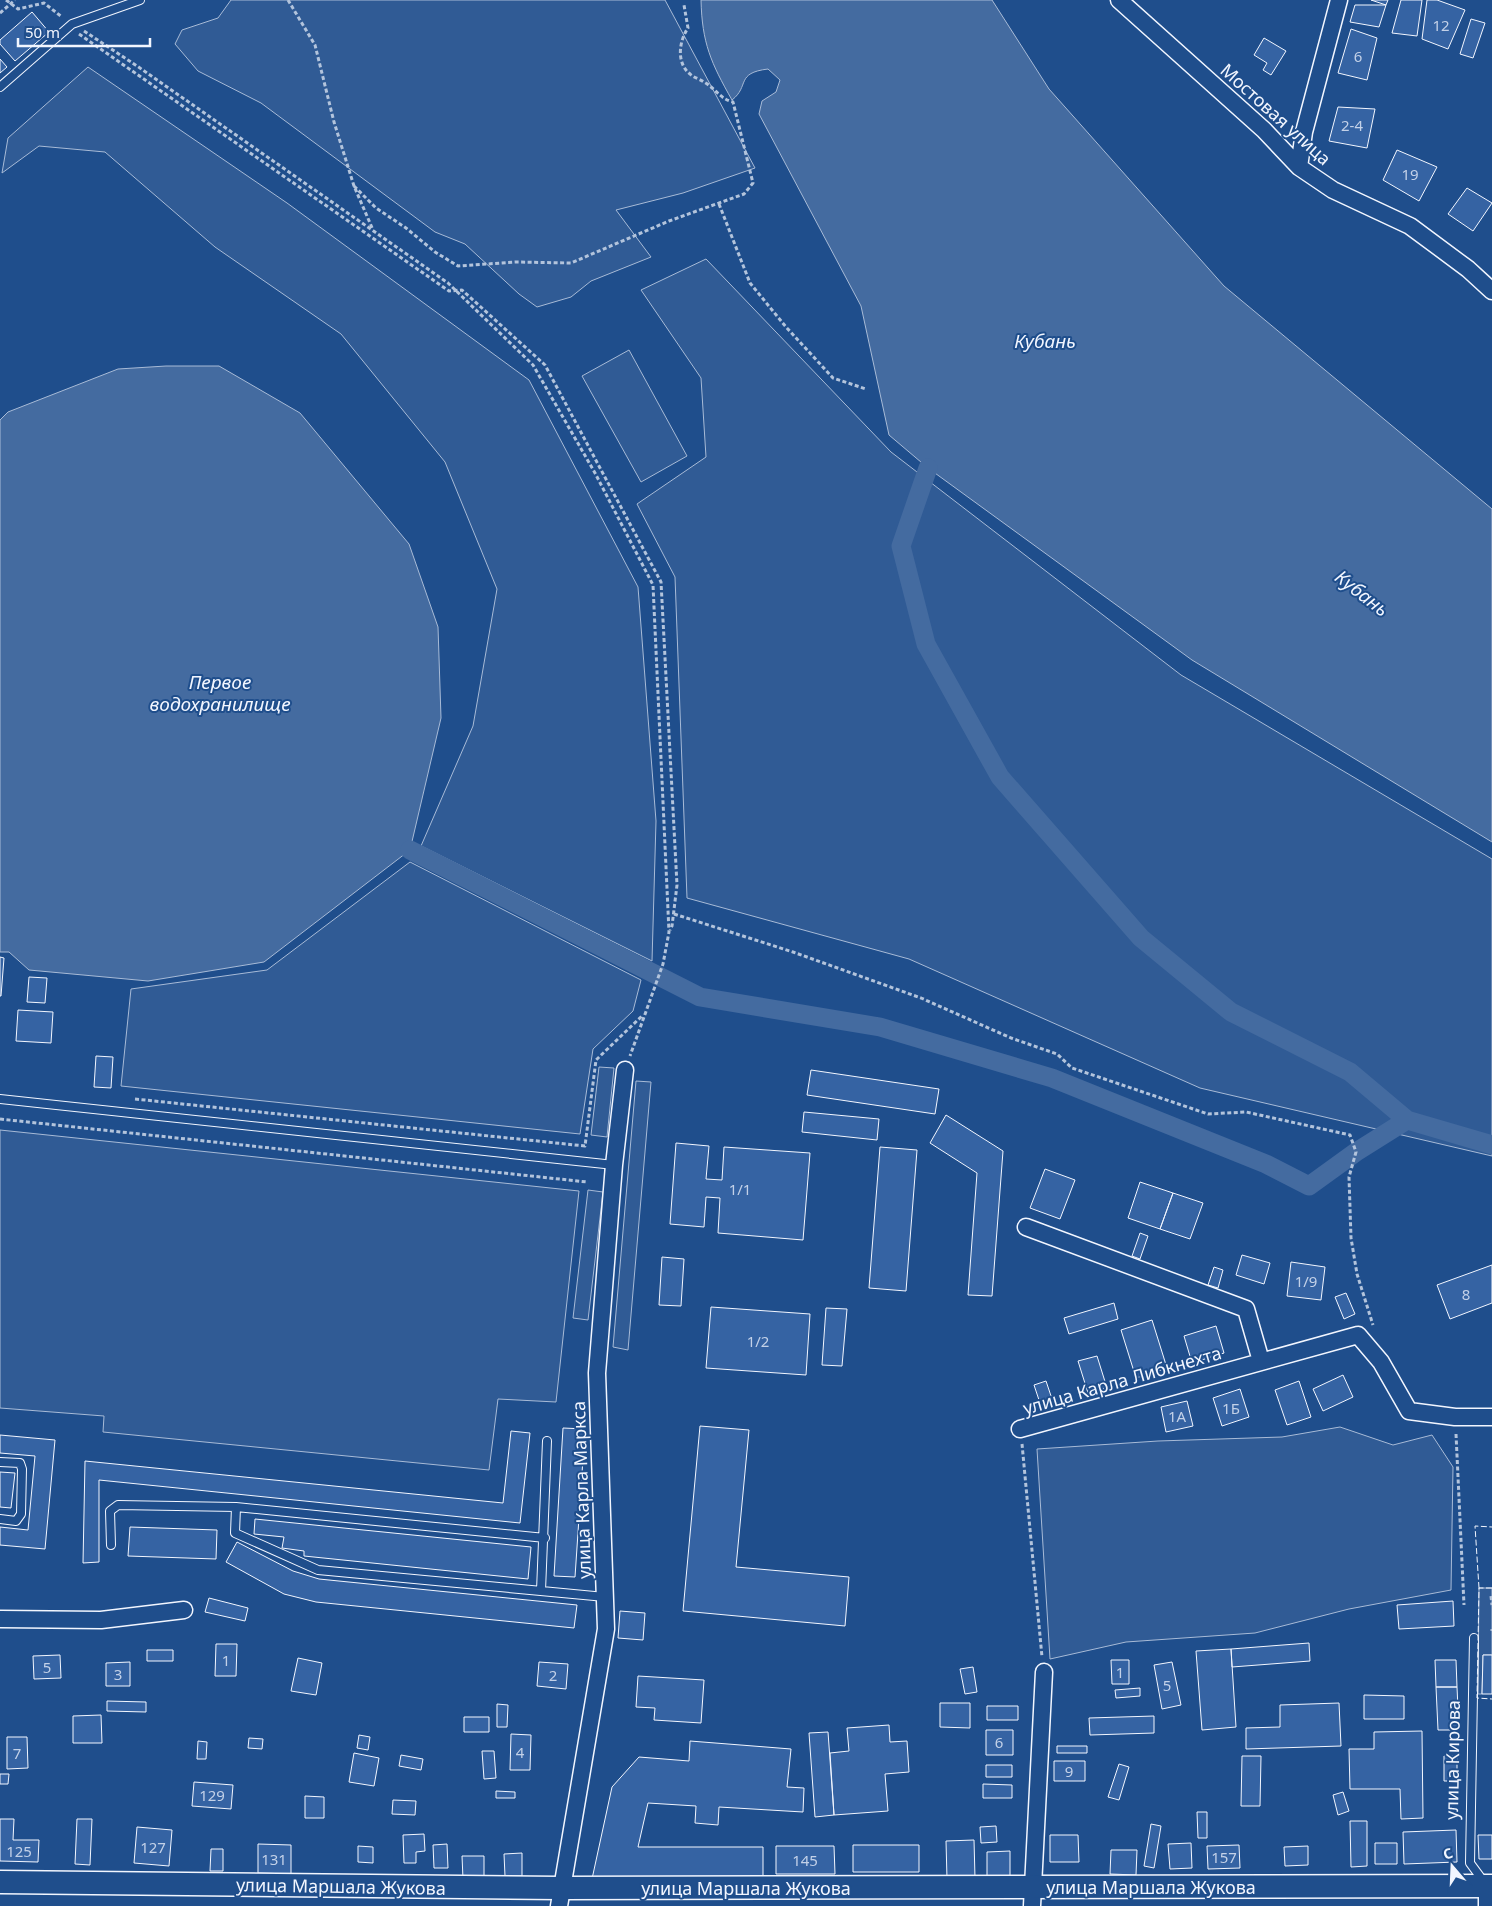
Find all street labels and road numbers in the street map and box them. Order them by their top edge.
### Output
street label: Мостовая улица [1216,58,1336,170]
street label: улица Карла Либкнехта [1020,1340,1224,1420]
street label: улица Карла Маркса [566,1400,596,1580]
street label: улица Кирова [1439,1700,1465,1820]
street label: улица Маршала Жукова [236,1872,446,1900]
street label: улица Маршала Жукова [1046,1875,1256,1899]
street label: улица Маршала Жукова [641,1876,851,1900]

